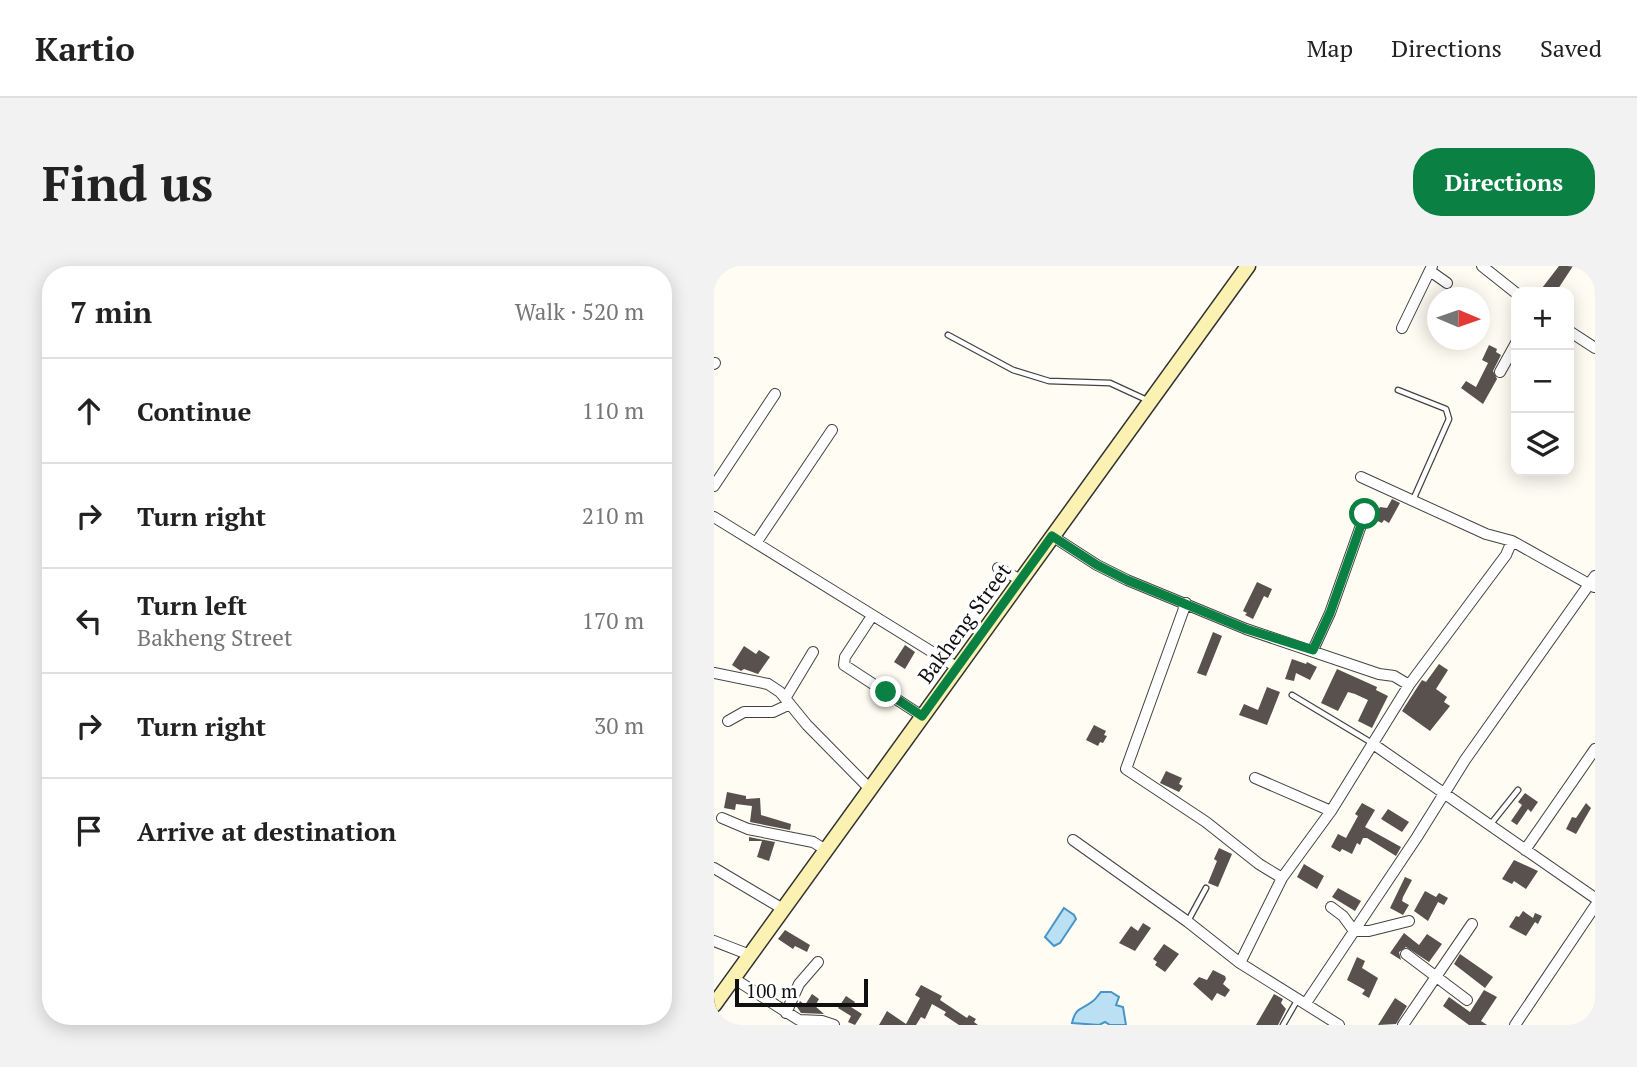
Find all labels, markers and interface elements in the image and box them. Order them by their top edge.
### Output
text: Kartio [35,27,135,70]
text: Map [1307,32,1353,64]
text: Directions [1391,32,1502,64]
text: Saved [1540,32,1602,64]
button: Directions [1413,148,1595,216]
text: Find us [42,150,213,215]
north arrow [1427,287,1490,350]
map controls [1511,287,1574,476]
button: + [1511,287,1574,350]
text: 7 min [70,292,152,332]
text: Walk · 520 m [515,296,644,327]
button: − [1511,350,1574,413]
icon: ahead [70,392,108,430]
text: Continue [137,394,251,428]
text: 110 m [582,395,644,426]
button: layers [1511,413,1574,476]
icon: right [70,497,108,535]
route start [1349,498,1380,529]
text: Turn right [137,499,266,533]
text: 210 m [582,500,644,531]
street label: Bakheng Street [911,557,1017,689]
text: Turn left [137,588,247,622]
icon: left [70,602,108,640]
text: 170 m [582,605,644,636]
text: Bakheng Street [137,622,292,653]
route end [870,676,901,707]
icon: right [70,707,108,745]
text: Turn right [137,709,266,743]
text: 30 m [594,710,644,741]
icon: arrive [70,812,108,850]
text: Arrive at destination [137,814,396,848]
scale bar [735,976,868,1008]
text: 100 m [746,978,797,1003]

